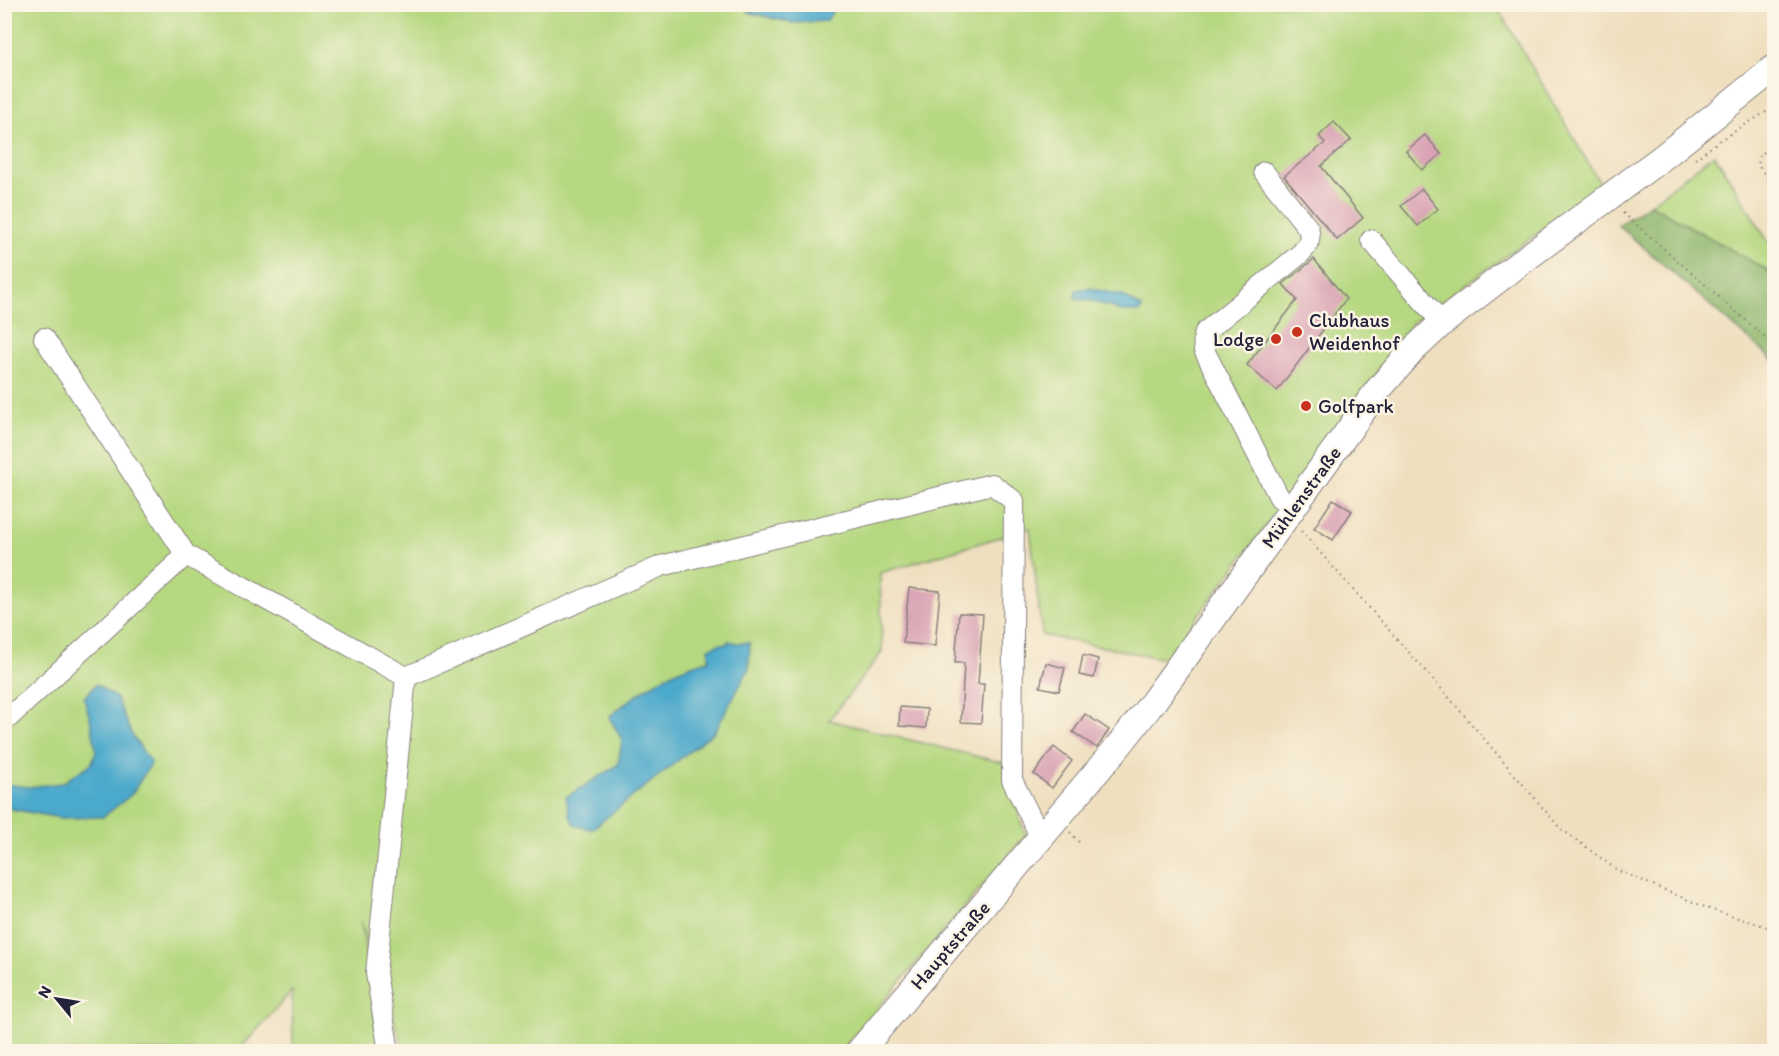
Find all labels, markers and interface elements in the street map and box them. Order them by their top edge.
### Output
place label: Clubhaus Weidenhof [1309,308,1400,355]
marker: Clubhaus Weidenhof [1290,325,1304,339]
place label: Lodge [1213,327,1264,351]
marker: Lodge [1269,332,1283,346]
place label: Golfpark [1318,394,1394,418]
marker: Golfpark [1299,399,1313,413]
street label: Mühlenstraße [1256,441,1346,553]
street label: Hauptstraße [905,896,995,994]
north arrow [27,969,87,1029]
text: N [34,982,55,1001]

